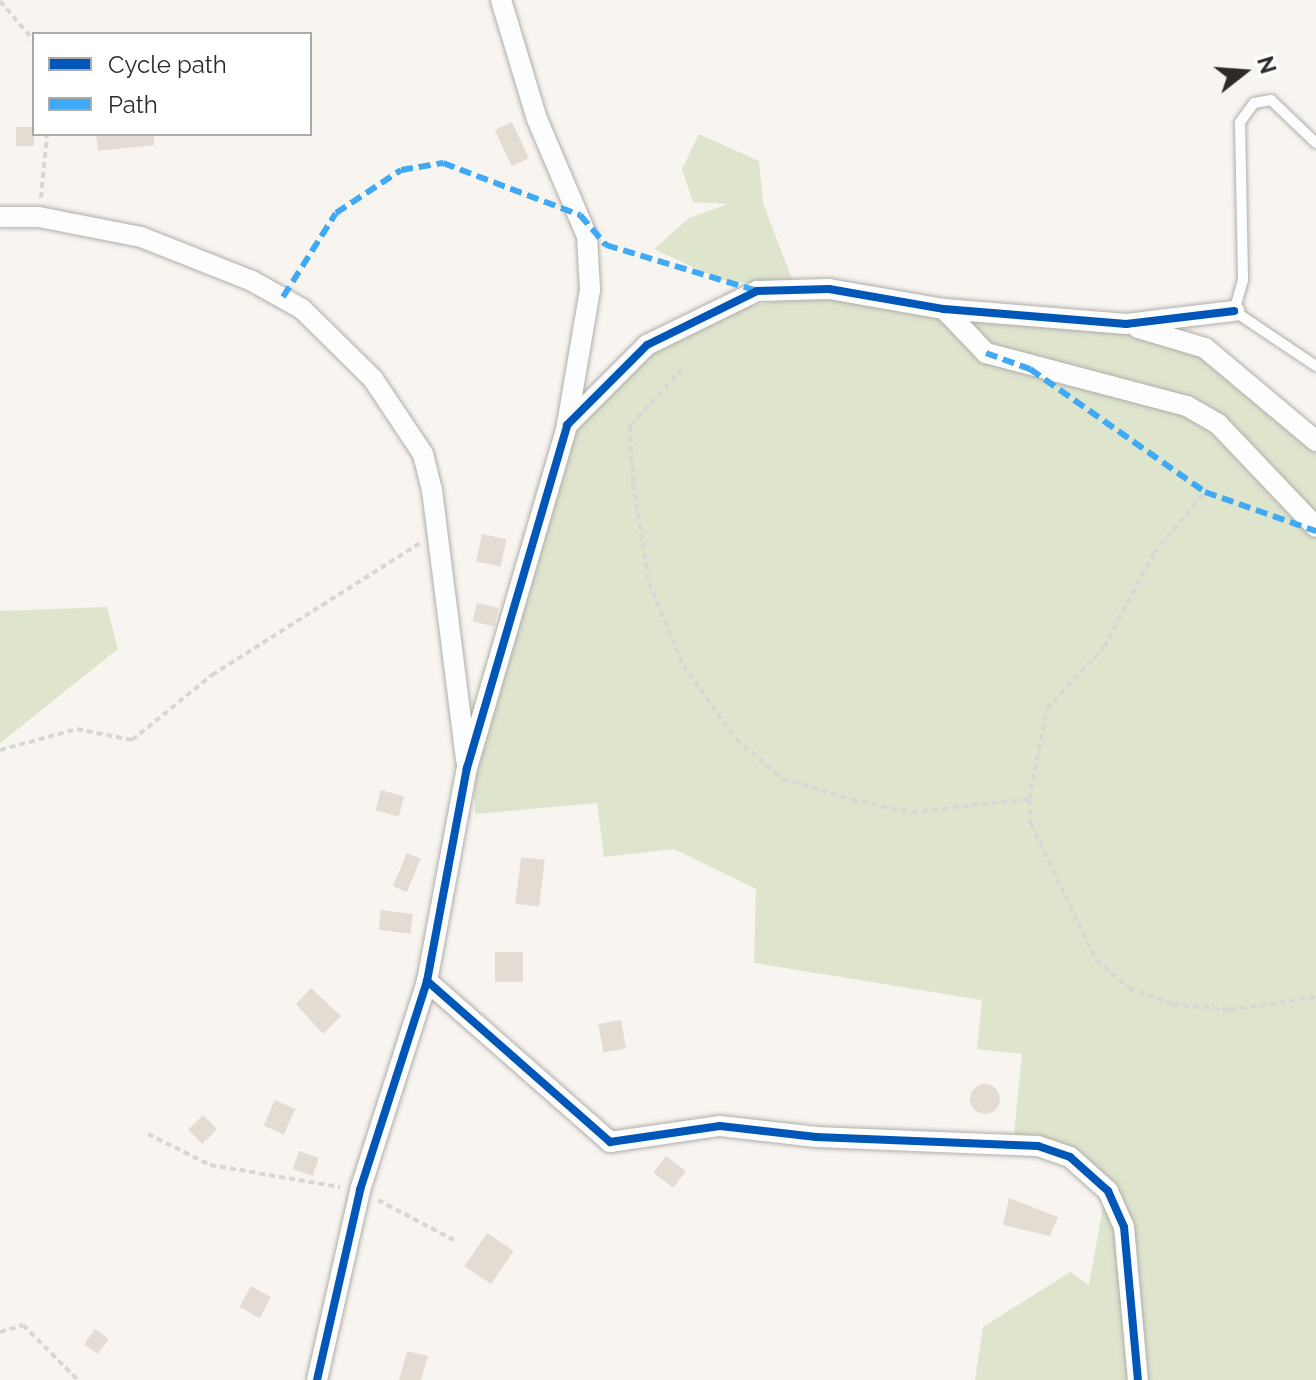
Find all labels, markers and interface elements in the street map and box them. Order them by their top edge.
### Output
legend [32,32,312,136]
north arrow [1204,32,1284,112]
text: Cycle path [108,50,227,79]
text: N [1252,53,1282,77]
text: Path [108,90,158,119]

